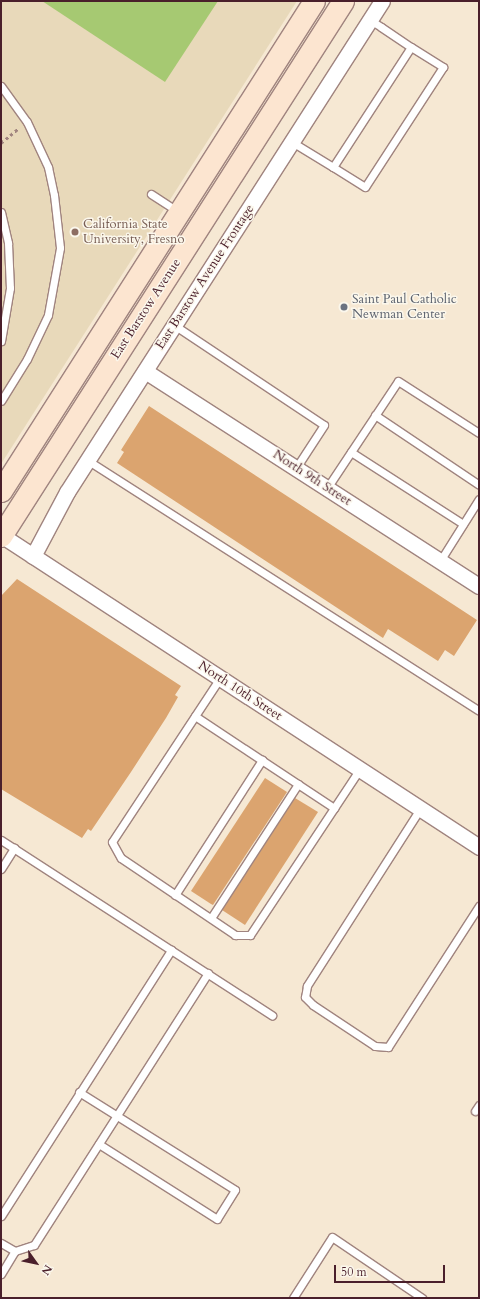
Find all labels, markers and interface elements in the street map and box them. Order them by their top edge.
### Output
street label: East Barstow Avenue Frontage [152,202,258,352]
place label: California State University, Fresno [83,217,184,248]
marker: California State University, Fresno [70,227,80,237]
street label: East Barstow Avenue [108,256,184,362]
place label: Saint Paul Catholic Newman Center [352,292,457,323]
marker: Saint Paul Catholic Newman Center [339,302,349,312]
street label: North 9th Street [270,447,354,509]
street label: North 10th Street [195,658,285,724]
north arrow [16,1243,56,1283]
scale bar [336,1257,447,1283]
text: N [38,1262,55,1278]
text: 50 m [341,1264,367,1280]

